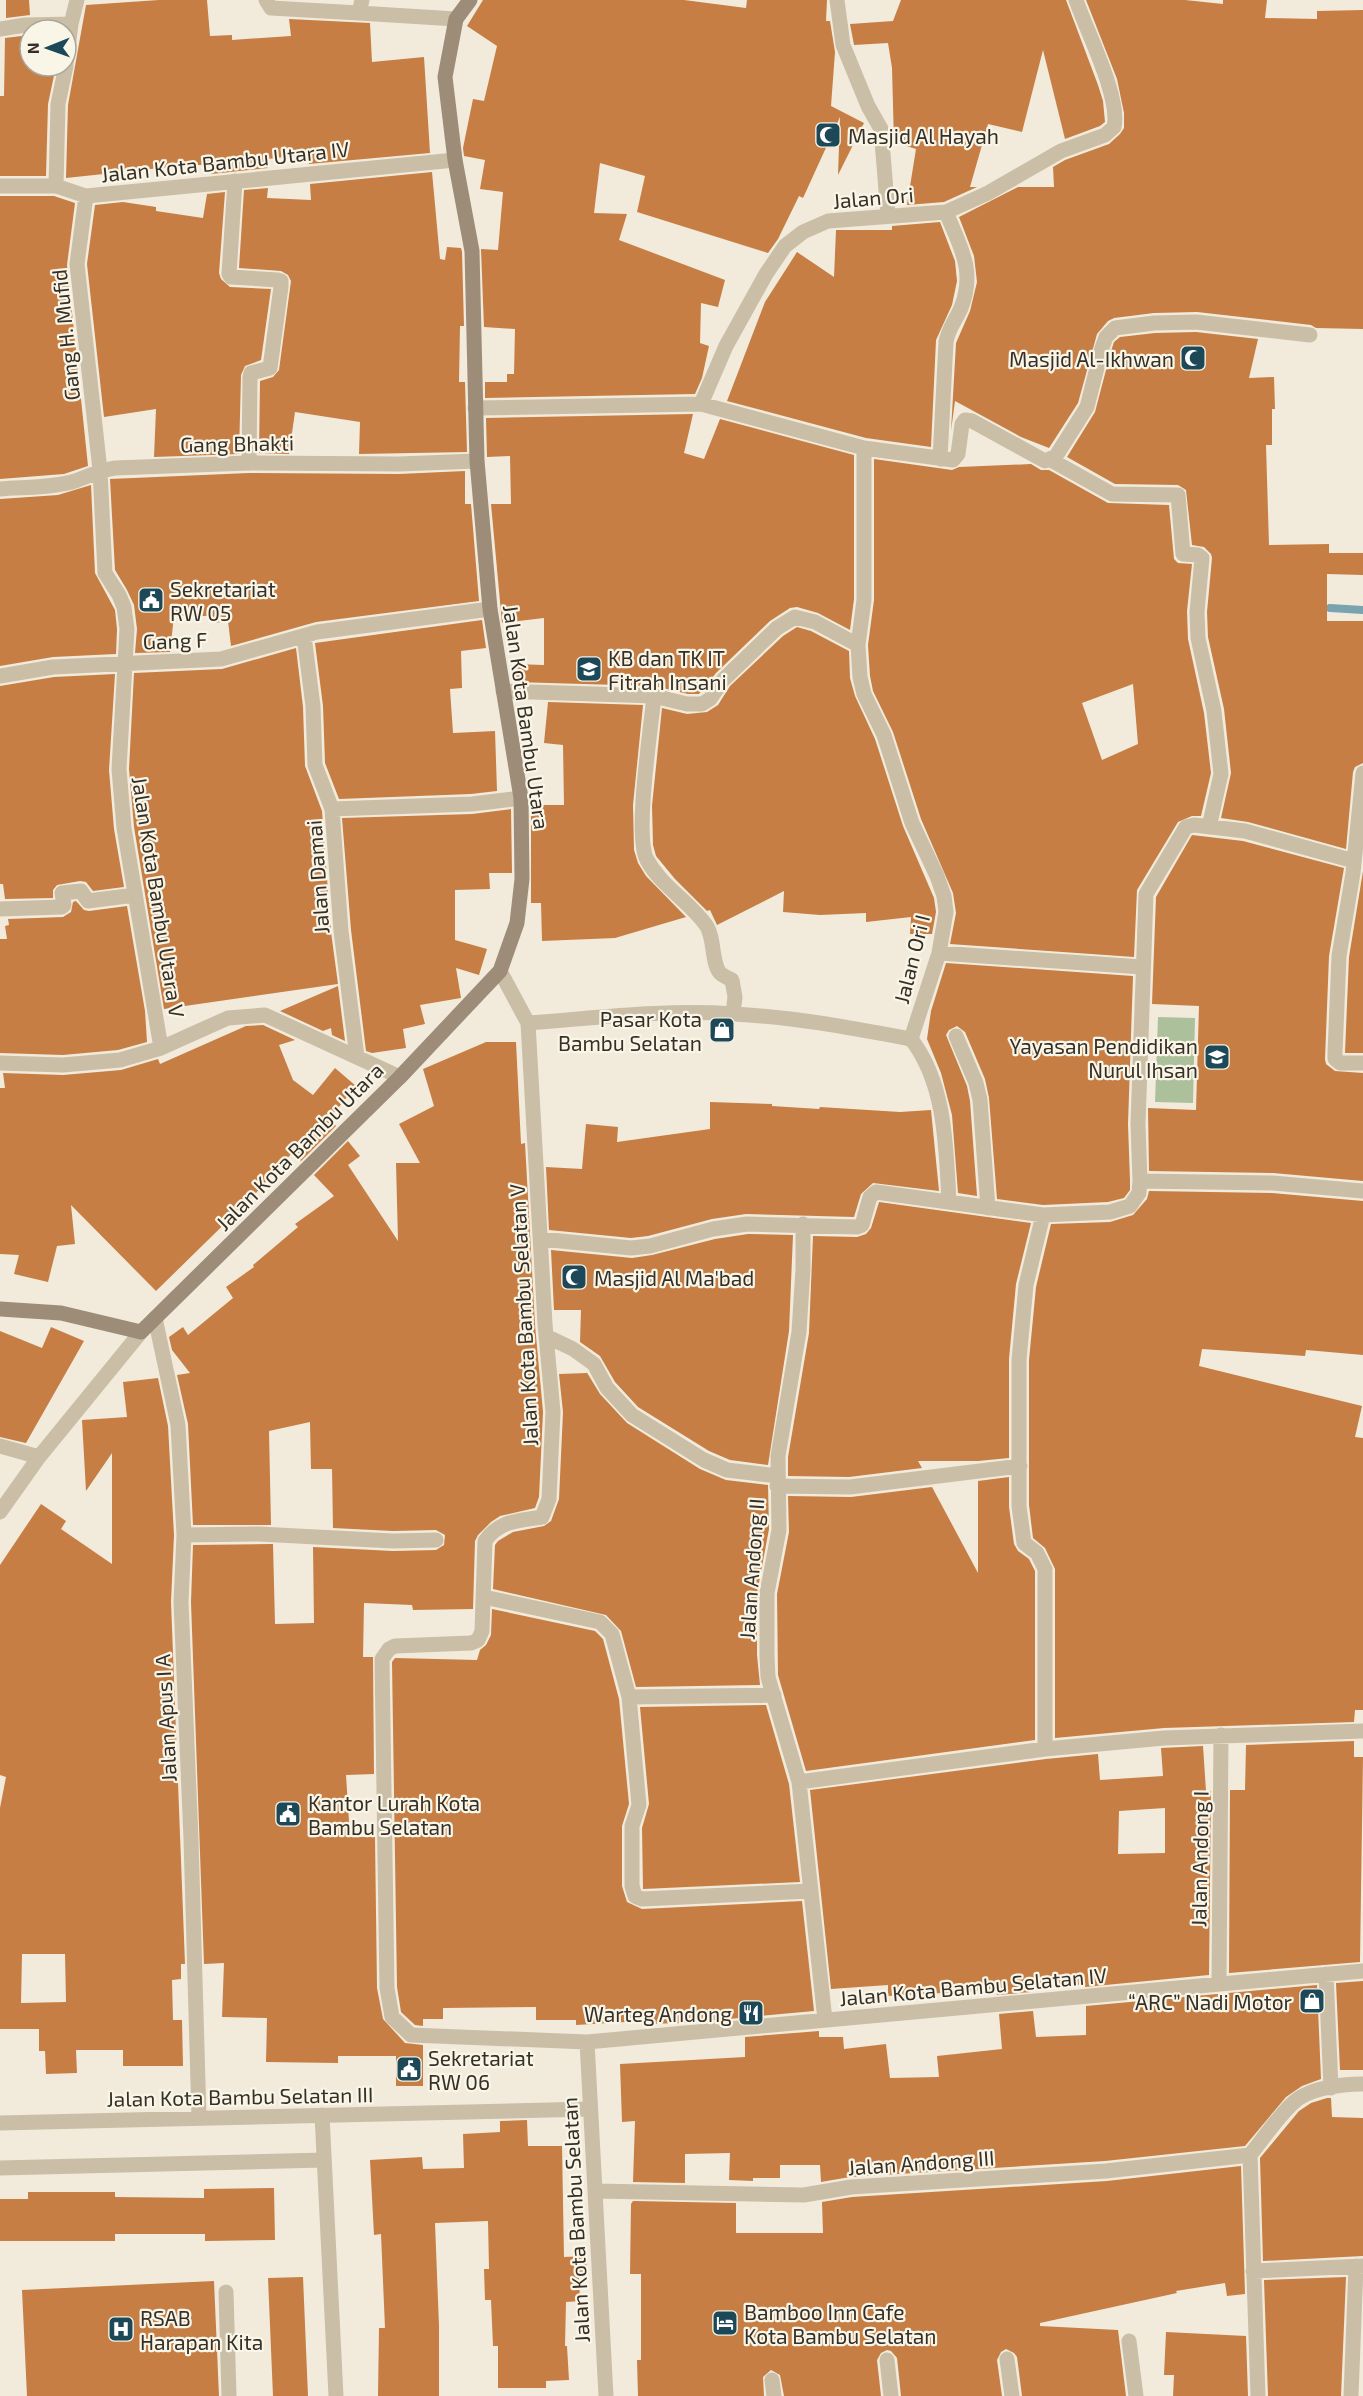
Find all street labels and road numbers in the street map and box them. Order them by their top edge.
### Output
street label: Jalan Kota Bambu Utara IV [100,136,351,186]
street label: Jalan Ori [832,181,914,213]
street label: Gang H. Mufid [46,268,84,402]
street label: Gang Bhakti [180,430,294,456]
street label: Jalan Kota Bambu Utara [499,603,555,831]
street label: Gang F [142,626,208,654]
street label: Jalan Kota Bambu Utara V [128,775,190,1019]
street label: Jalan Damai [301,819,333,935]
street label: Jalan Ori I [888,912,934,1006]
street label: Jalan Kota Bambu Utara [210,1057,388,1235]
street label: Jalan Kota Bambu Selatan V [504,1183,542,1447]
street label: Jalan Andong II [734,1497,768,1641]
street label: Jalan Apus I A [149,1653,181,1783]
street label: Jalan Andong I [1185,1791,1213,1927]
street label: Jalan Kota Bambu Selatan IV [838,1962,1108,2010]
street label: Jalan Kota Bambu Selatan III [106,2081,374,2111]
street label: Jalan Kota Bambu Selatan [556,2097,594,2343]
street label: Jalan Andong III [847,2144,995,2180]

